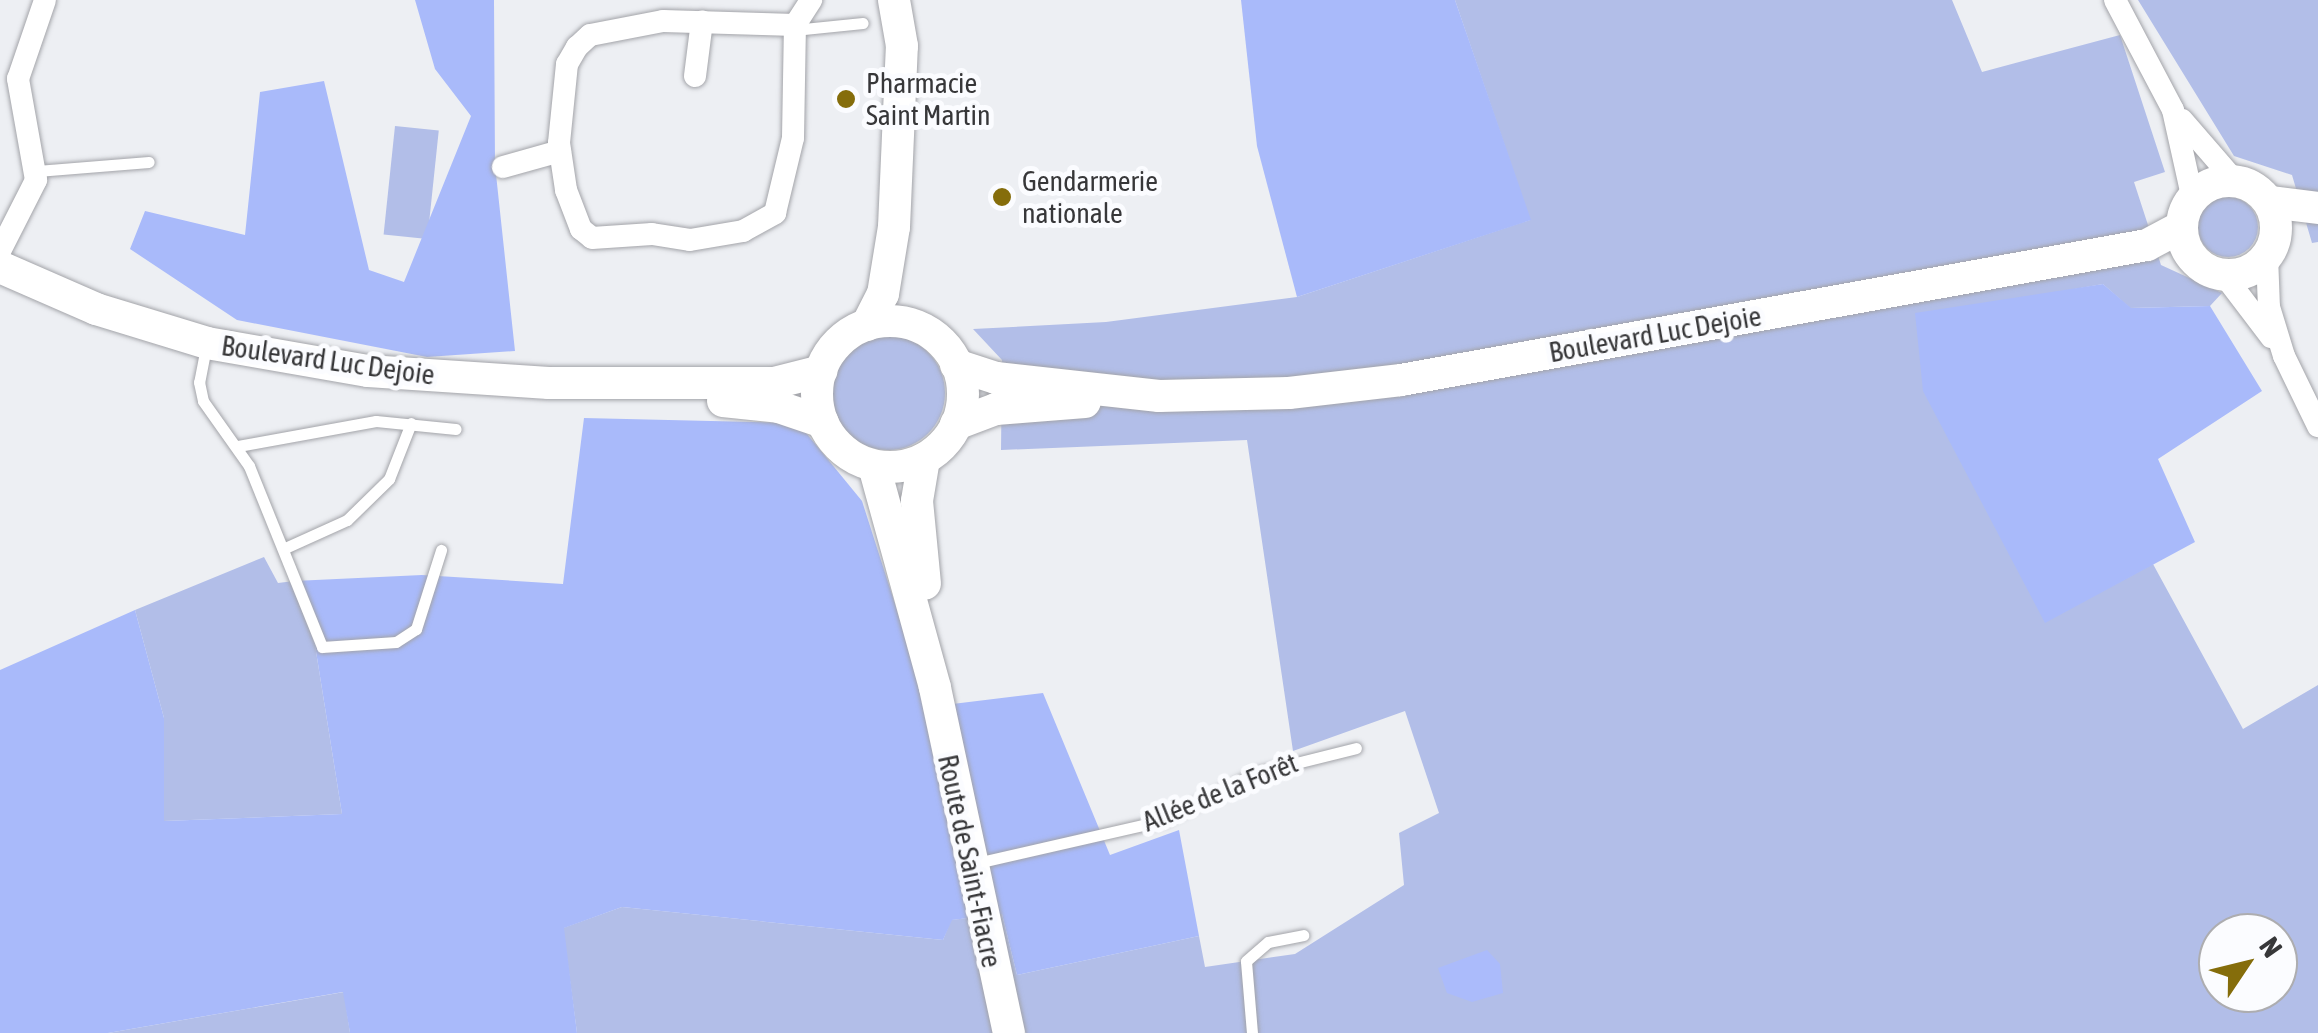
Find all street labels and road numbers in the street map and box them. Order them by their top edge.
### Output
street label: Boulevard Luc Dejoie [1546,299,1764,369]
street label: Boulevard Luc Dejoie [219,328,437,392]
street label: Allée de la Forêt [1137,746,1303,838]
street label: Route de Saint-Fiacre [931,751,1009,971]

